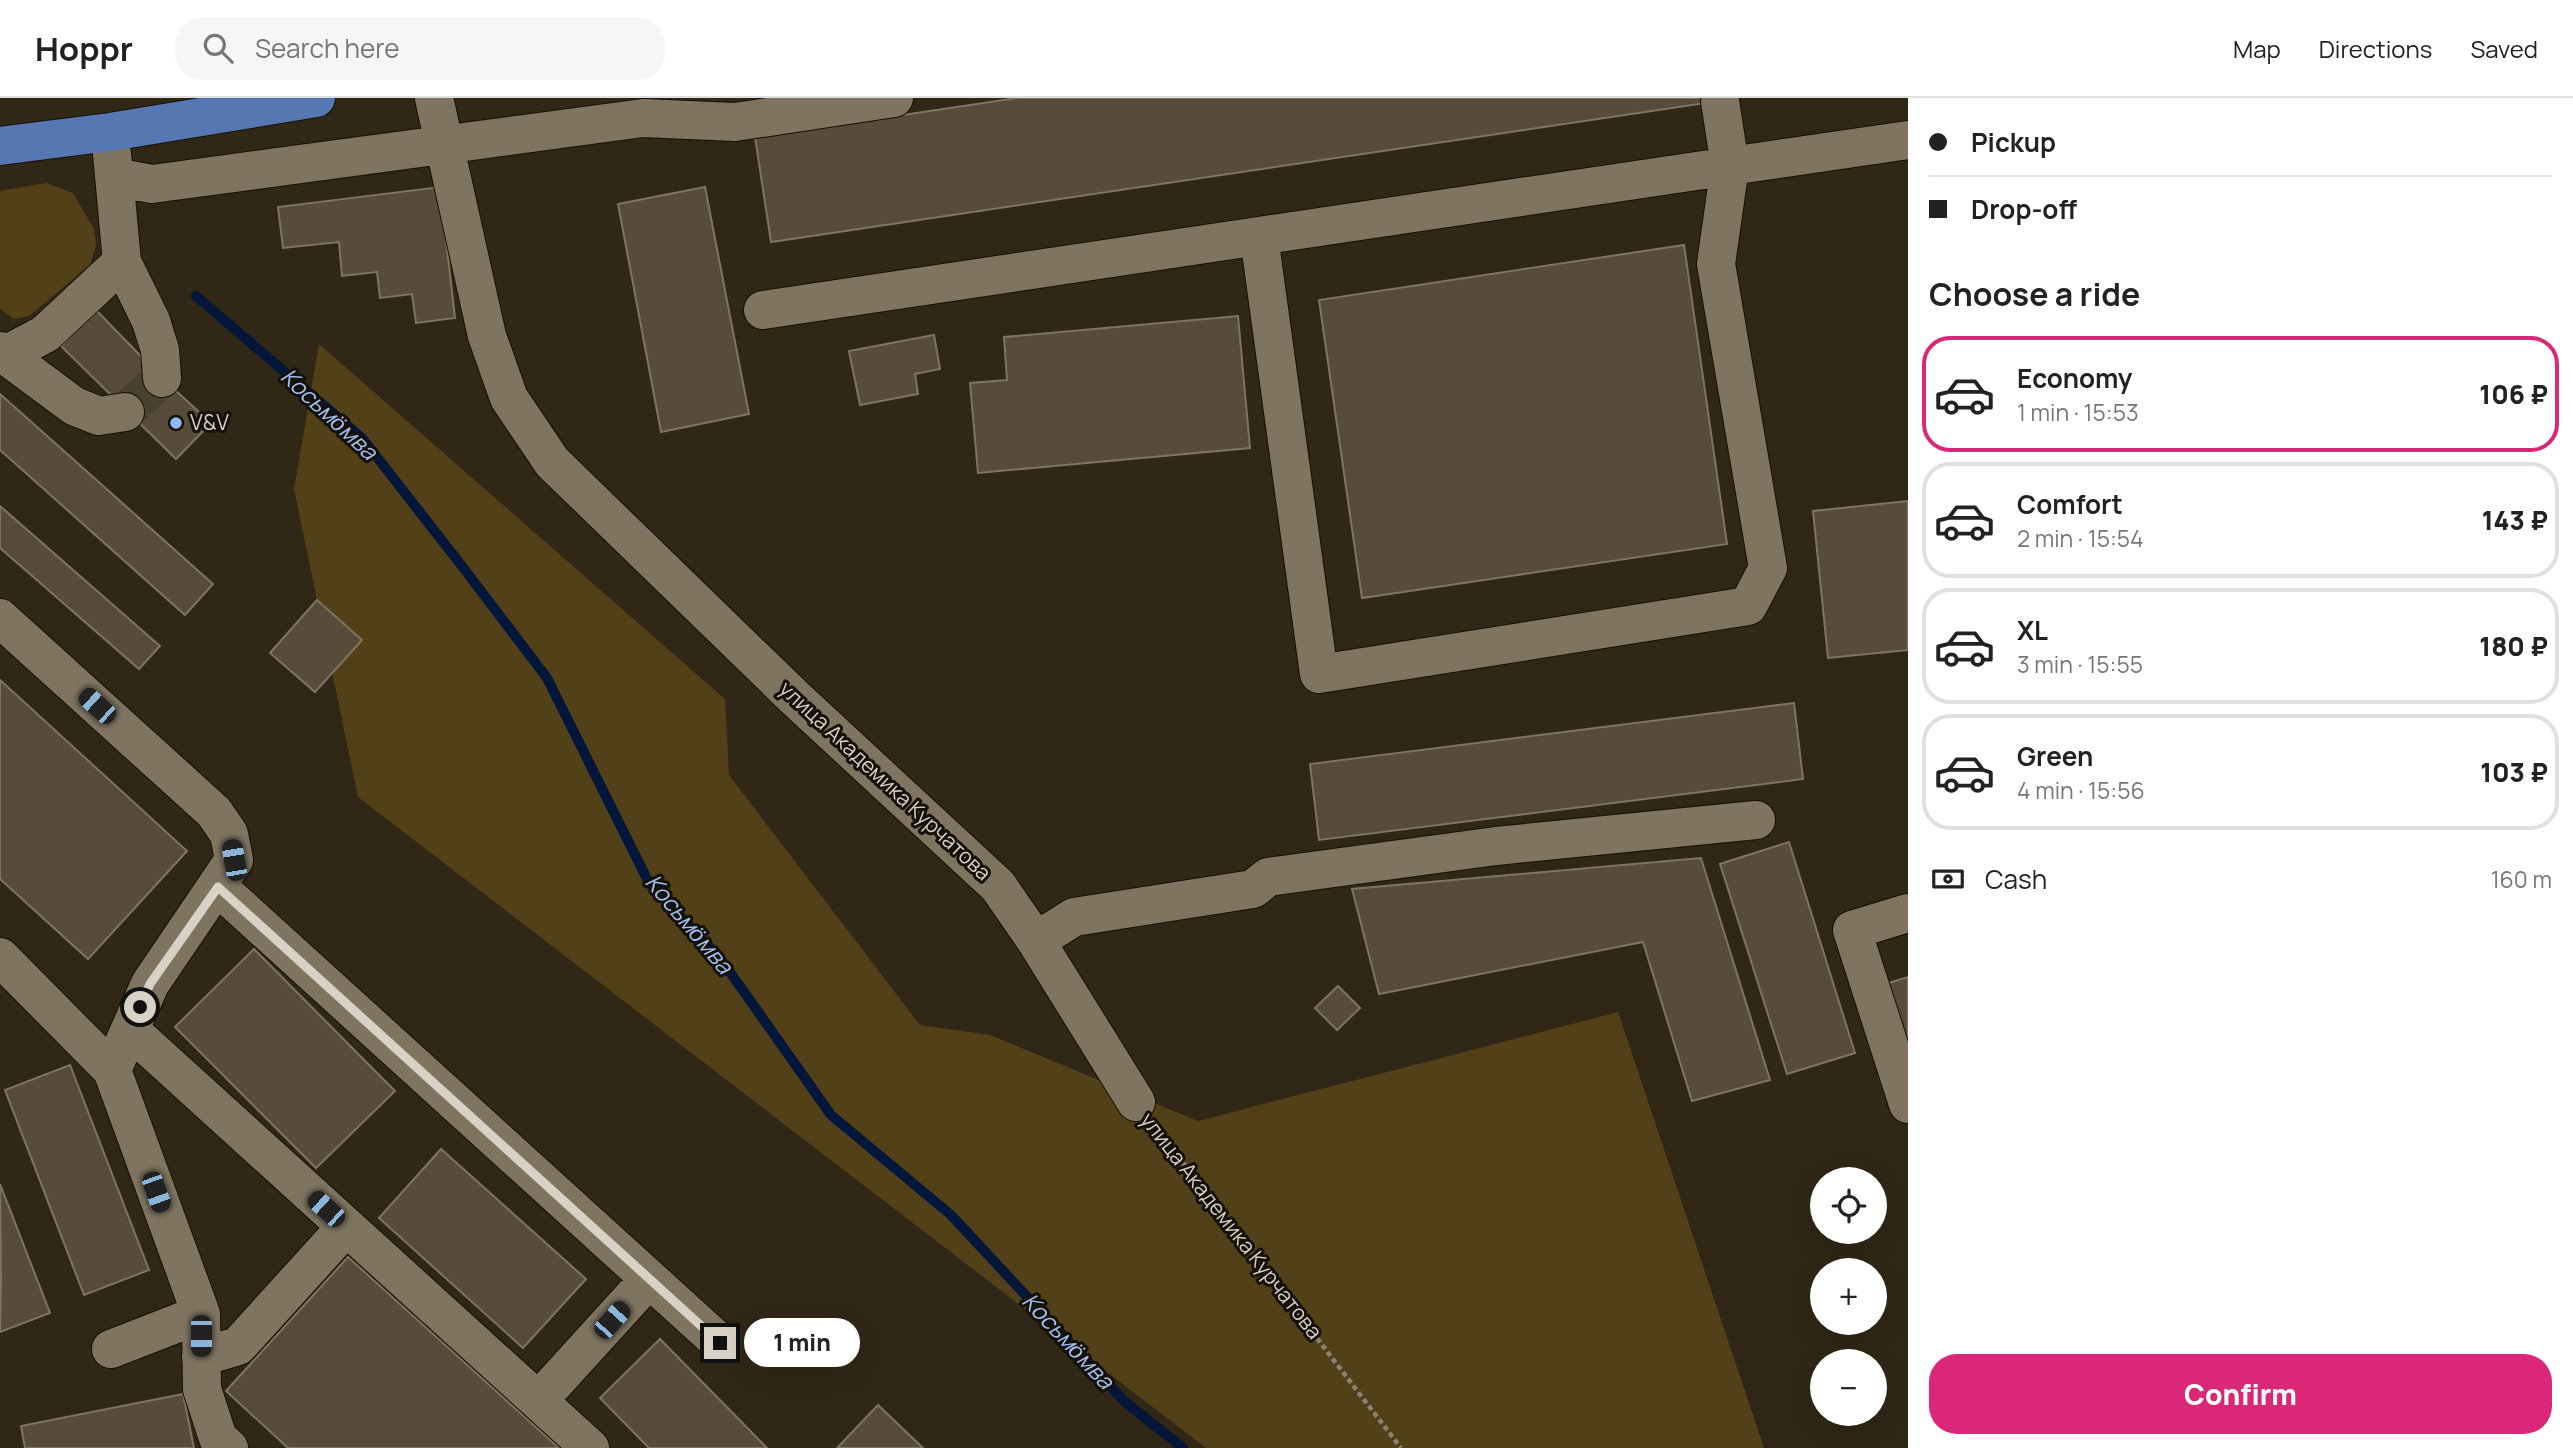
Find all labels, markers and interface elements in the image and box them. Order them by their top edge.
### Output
search box [175,17,665,80]
text: Hoppr [35,26,133,71]
icon: search [199,29,237,67]
text: Search here [255,30,400,66]
text: Map [2233,32,2281,65]
text: Directions [2319,32,2432,65]
text: Saved [2470,32,2538,65]
text: Pickup [1971,124,2056,160]
text: Drop-off [1971,191,2077,227]
text: Choose a ride [1929,272,2140,316]
water label: Косьмӧмва [275,360,386,467]
text: Economy [2017,360,2132,396]
icon: car [1933,363,1996,426]
text: 106 ₽ [2479,376,2548,412]
text: 1 min · 15:53 [2017,396,2139,428]
place label: V&V [190,408,229,436]
marker: V&V [168,415,184,431]
text: Comfort [2017,486,2123,522]
icon: car [1933,489,1996,552]
text: 143 ₽ [2482,502,2548,538]
text: 2 min · 15:54 [2017,522,2144,554]
text: XL [2017,612,2048,648]
icon: car [1933,615,1996,678]
text: 180 ₽ [2479,628,2548,664]
text: 3 min · 15:55 [2017,648,2143,680]
street label: улица Академика Курчатова [774,675,998,886]
car [75,684,120,728]
text: Green [2017,738,2093,774]
icon: car [1933,741,1996,804]
text: 103 ₽ [2480,754,2548,790]
text: 4 min · 15:56 [2017,774,2145,806]
car [221,837,248,883]
icon: cash [1929,860,1967,898]
text: Cash [1985,861,2047,897]
text: 160 m [2491,863,2552,895]
water label: Косьмӧмва [639,867,742,981]
route start [124,991,156,1023]
street label: улица Академика Курчатова [1135,1106,1329,1344]
map controls [1810,1167,1887,1426]
button: locate [1810,1167,1887,1244]
car [139,1169,174,1215]
car [304,1187,349,1231]
button: + [1810,1258,1887,1335]
water label: Косьмӧмва [1016,1285,1123,1396]
car [591,1297,634,1343]
car [191,1315,212,1357]
callout: 1 min [744,1318,860,1368]
text: 1 min [773,1326,831,1358]
route end [704,1327,736,1359]
button: − [1810,1349,1887,1426]
button: Confirm [1929,1354,2552,1434]

